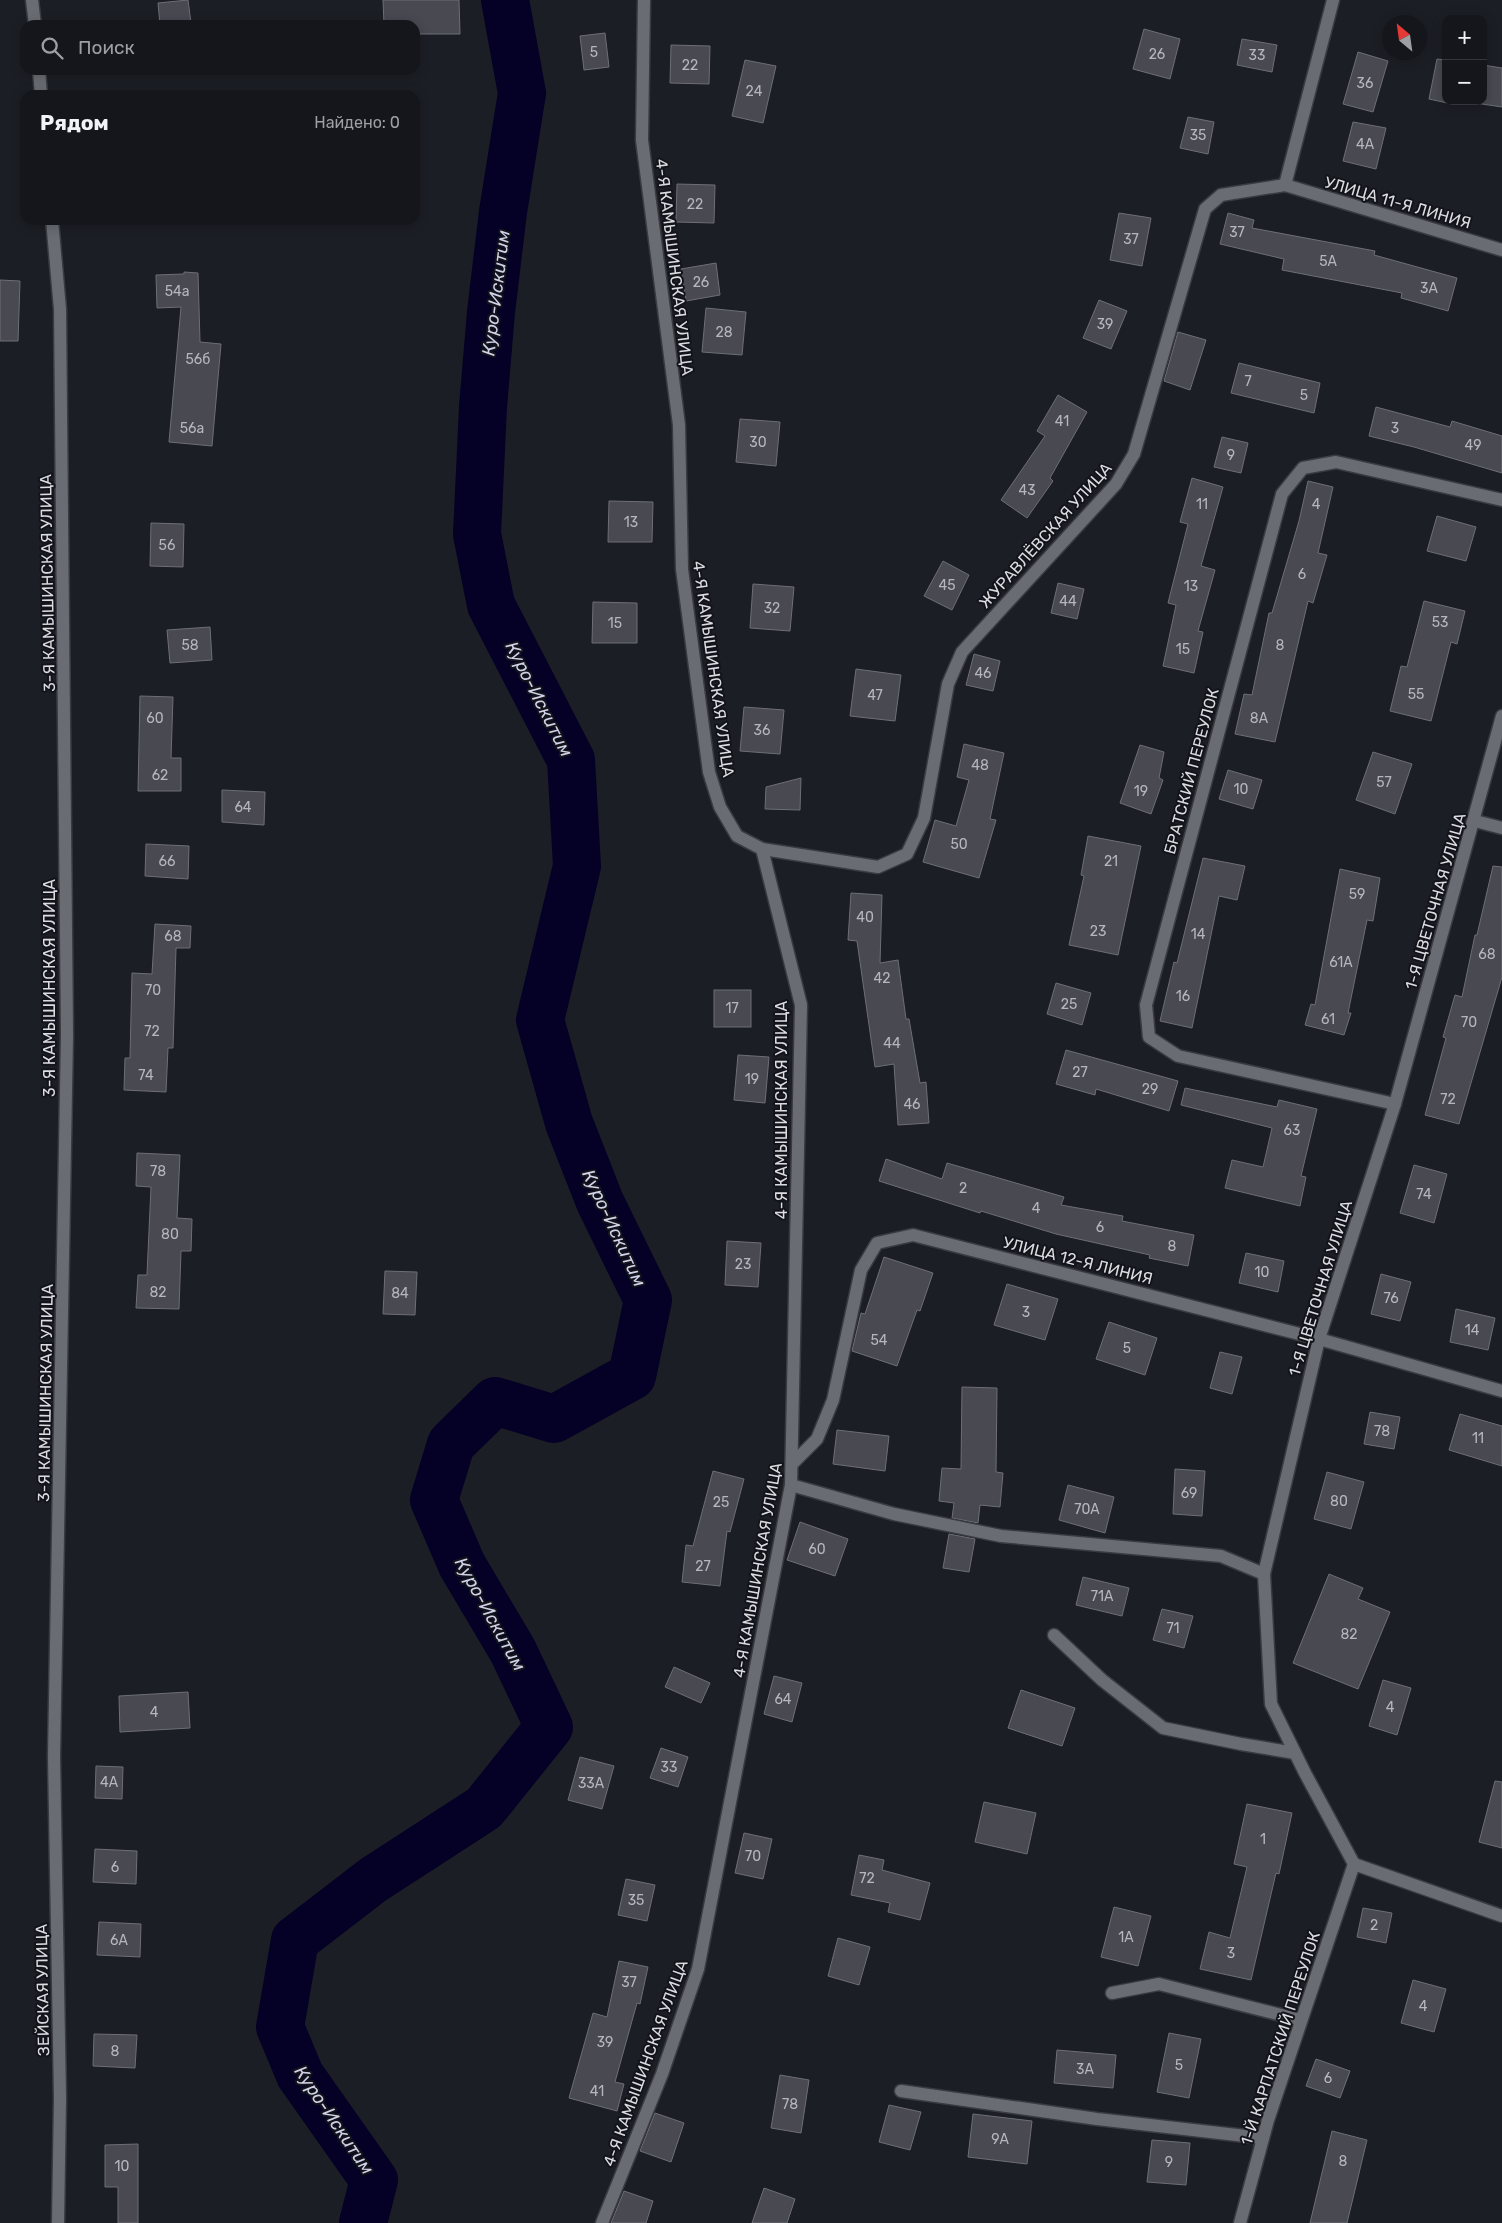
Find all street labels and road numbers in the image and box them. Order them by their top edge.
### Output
street label: 4-Я КАМЫШИНСКАЯ УЛИЦА [652,158,697,377]
street label: УЛИЦА 11-Я ЛИНИЯ [1322,172,1473,232]
street label: ЖУРАВЛЁВСКАЯ УЛИЦА [975,458,1116,612]
street label: 3-Я КАМЫШИНСКАЯ УЛИЦА [36,474,59,692]
street label: 4-Я КАМЫШИНСКАЯ УЛИЦА [689,560,738,779]
street label: БРАТСКИЙ ПЕРЕУЛОК [1160,686,1223,856]
street label: 1-Я ЦВЕТОЧНАЯ УЛИЦА [1401,810,1470,992]
street label: 3-Я КАМЫШИНСКАЯ УЛИЦА [40,879,59,1097]
street label: 4-Я КАМЫШИНСКАЯ УЛИЦА [772,1001,791,1219]
street label: 1-Я ЦВЕТОЧНАЯ УЛИЦА [1285,1198,1356,1378]
street label: УЛИЦА 12-Я ЛИНИЯ [1001,1233,1155,1288]
street label: 3-Я КАМЫШИНСКАЯ УЛИЦА [34,1284,57,1502]
street label: 4-Я КАМЫШИНСКАЯ УЛИЦА [729,1461,786,1679]
street label: ЗЕЙСКАЯ УЛИЦА [32,1923,53,2056]
street label: 1-Й КАРПАТСКИЙ ПЕРЕУЛОК [1237,1929,1324,2148]
street label: 4-Я КАМЫШИНСКАЯ УЛИЦА [599,1957,692,2169]

